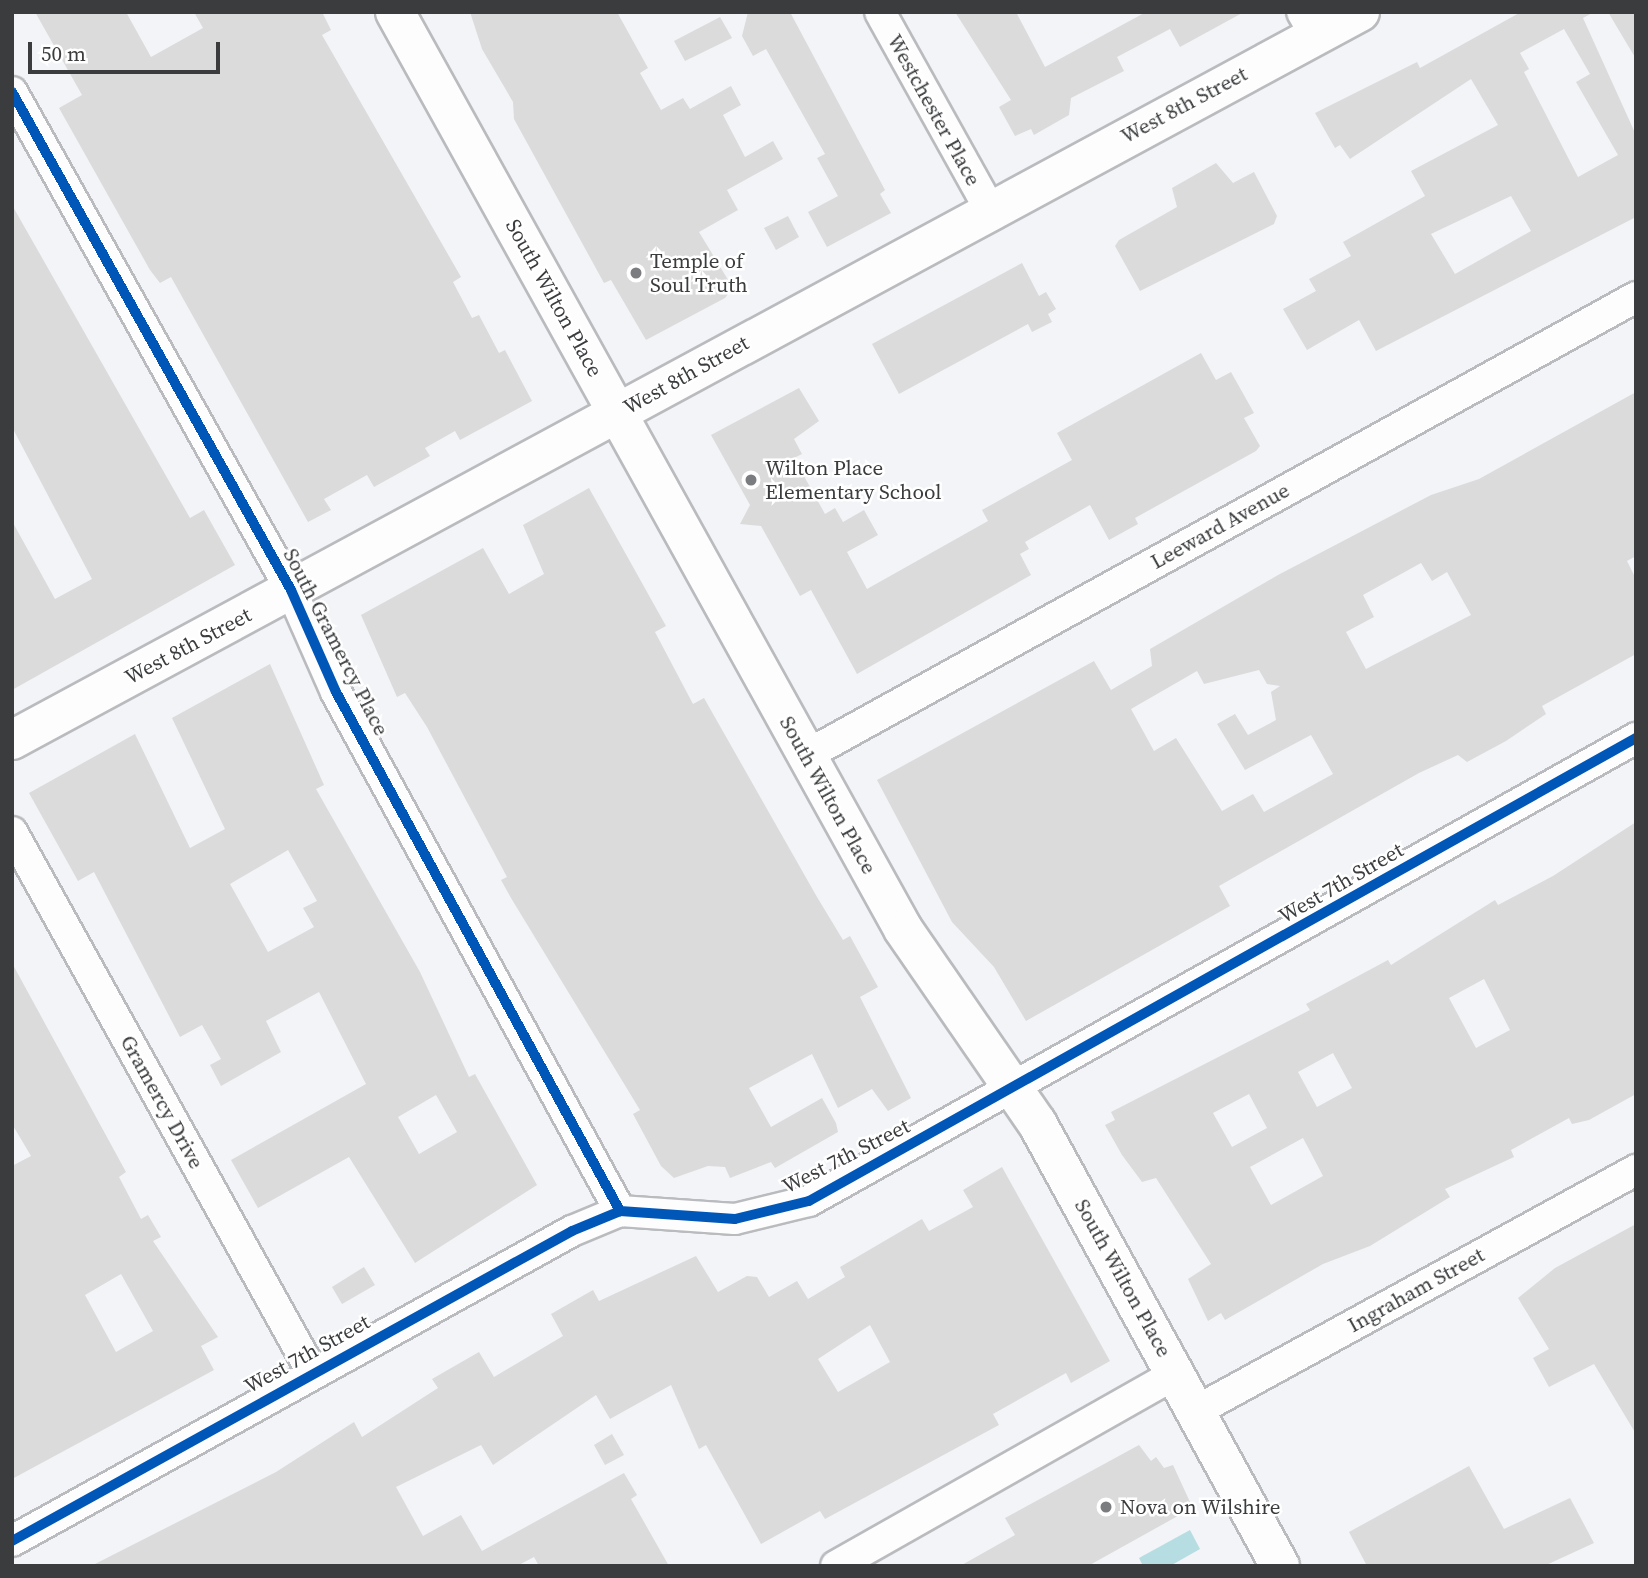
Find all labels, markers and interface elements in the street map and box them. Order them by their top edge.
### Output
scale bar [32,28,224,72]
street label: Westchester Place [882,30,986,190]
text: 50 m [41,39,86,68]
street label: West 8th Street [1117,61,1251,149]
street label: South Wilton Place [500,215,608,381]
place label: Temple of Soul Truth [650,248,748,298]
marker: Temple of Soul Truth [628,265,644,281]
street label: West 8th Street [619,330,753,420]
place label: Wilton Place Elementary School [765,455,942,505]
marker: Wilton Place Elementary School [743,472,759,488]
street label: Leeward Avenue [1146,478,1294,574]
street label: South Gramercy Place [278,544,394,740]
street label: West 8th Street [121,602,255,690]
street label: South Wilton Place [774,712,882,878]
street label: West 7th Street [1274,837,1408,929]
street label: Gramercy Drive [115,1031,209,1173]
street label: West 7th Street [778,1113,914,1199]
street label: South Wilton Place [1069,1195,1177,1361]
street label: Ingraham Street [1343,1242,1489,1338]
street label: West 7th Street [240,1309,374,1399]
place label: Nova on Wilshire [1120,1494,1281,1520]
marker: Nova on Wilshire [1098,1499,1114,1515]

